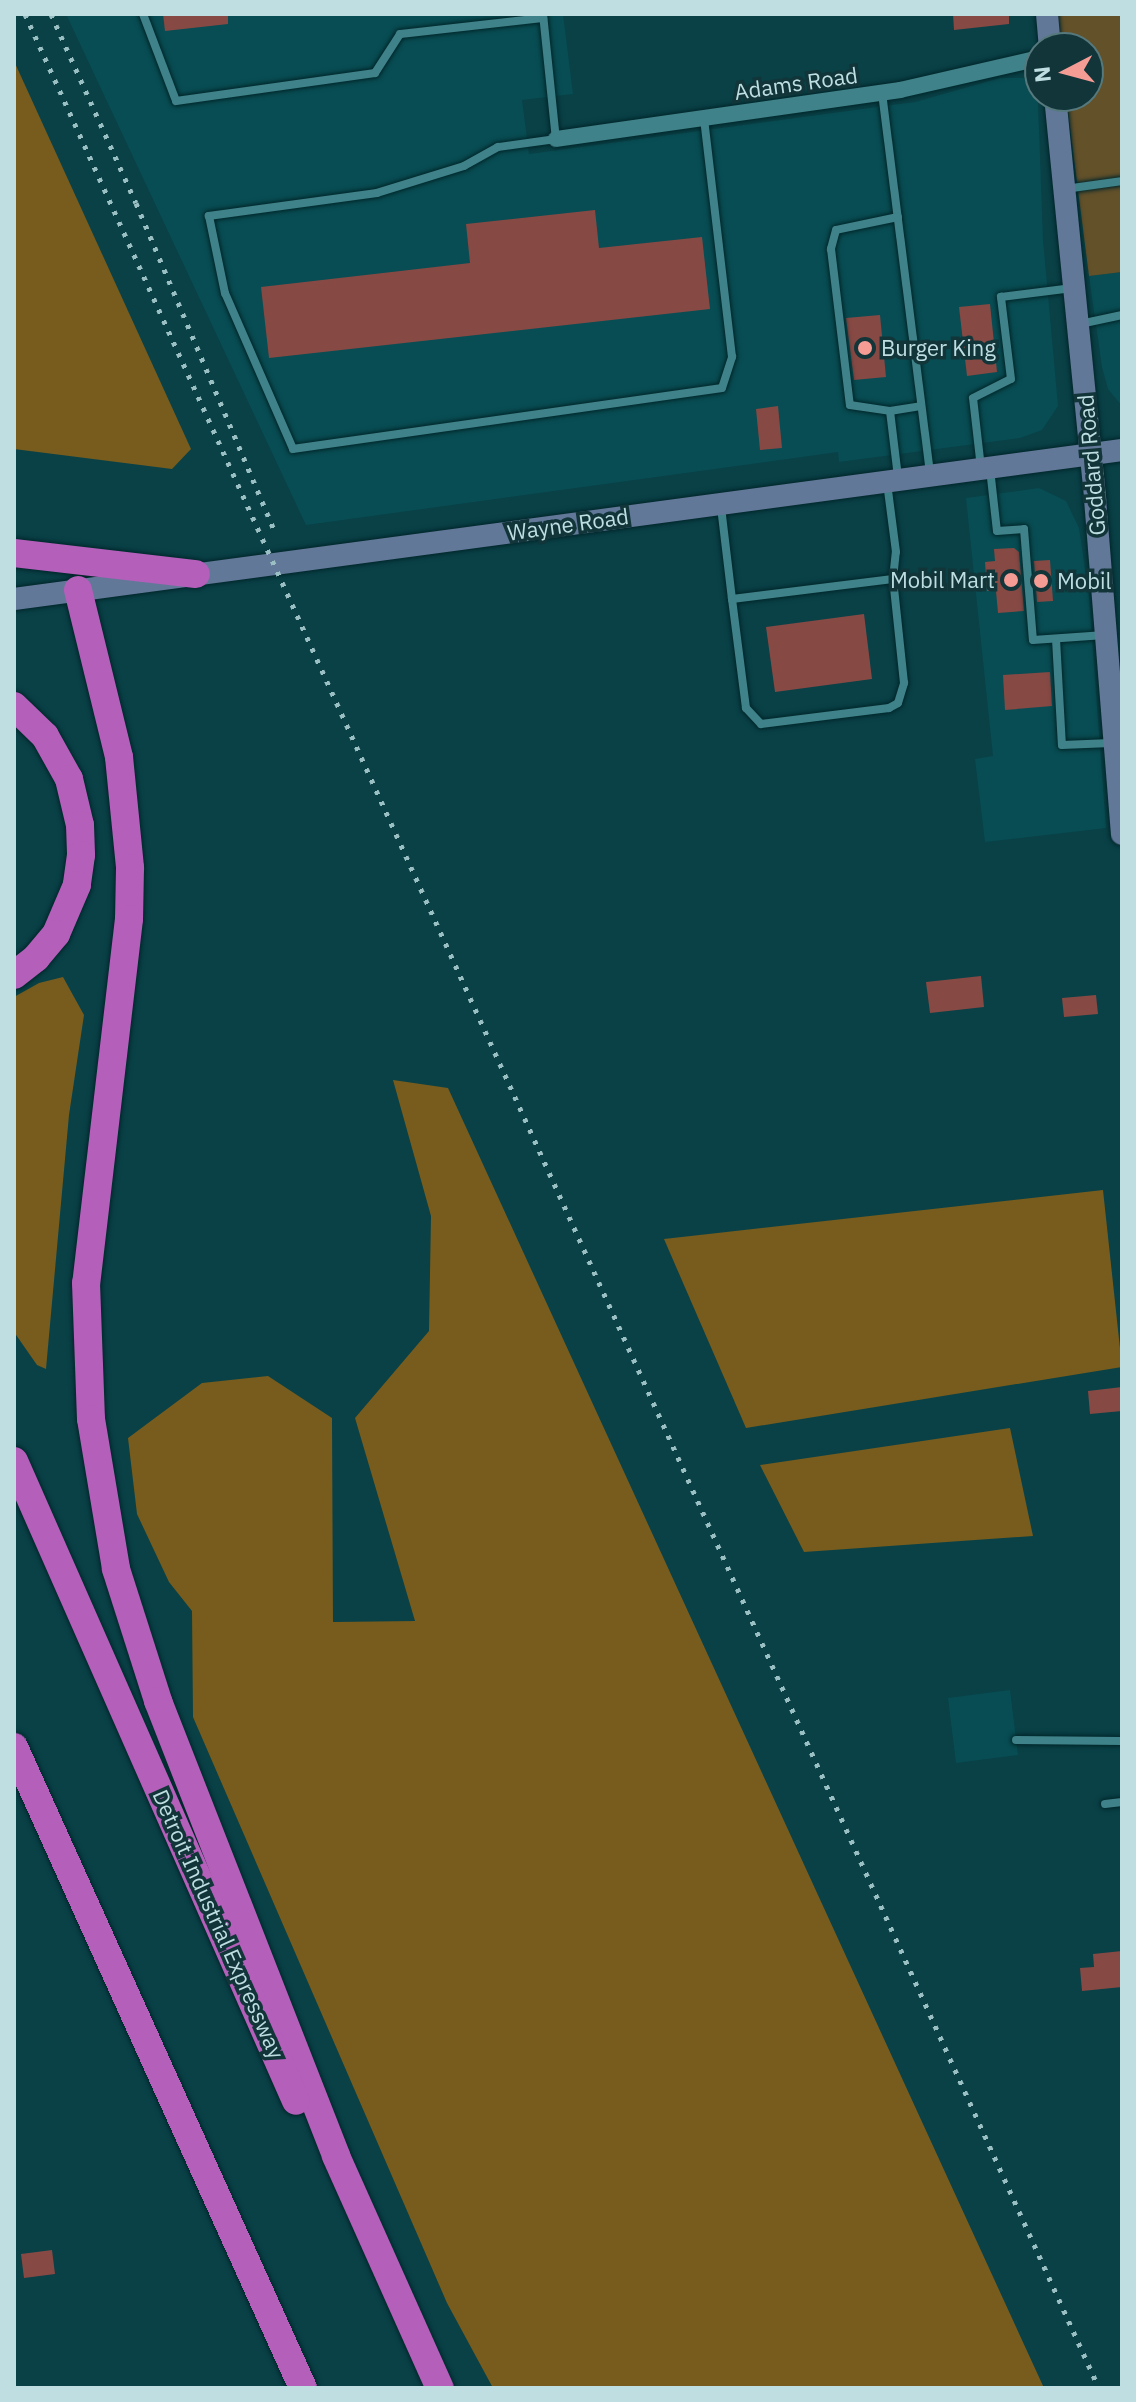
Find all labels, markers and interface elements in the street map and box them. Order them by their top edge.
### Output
north arrow [1024,32,1104,112]
street label: Adams Road [733,61,859,105]
text: N [1026,65,1057,84]
place label: Burger King [881,335,996,361]
marker: Burger King [856,339,874,357]
street label: Goddard Road [1072,393,1110,537]
street label: Wayne Road [506,502,630,546]
place label: Mobil Mart [890,567,995,593]
place label: Mobil [1057,568,1111,594]
marker: Mobil Mart [1002,571,1020,589]
marker: Mobil [1032,572,1050,590]
street label: Detroit Industrial Expressway [148,1785,290,2063]

